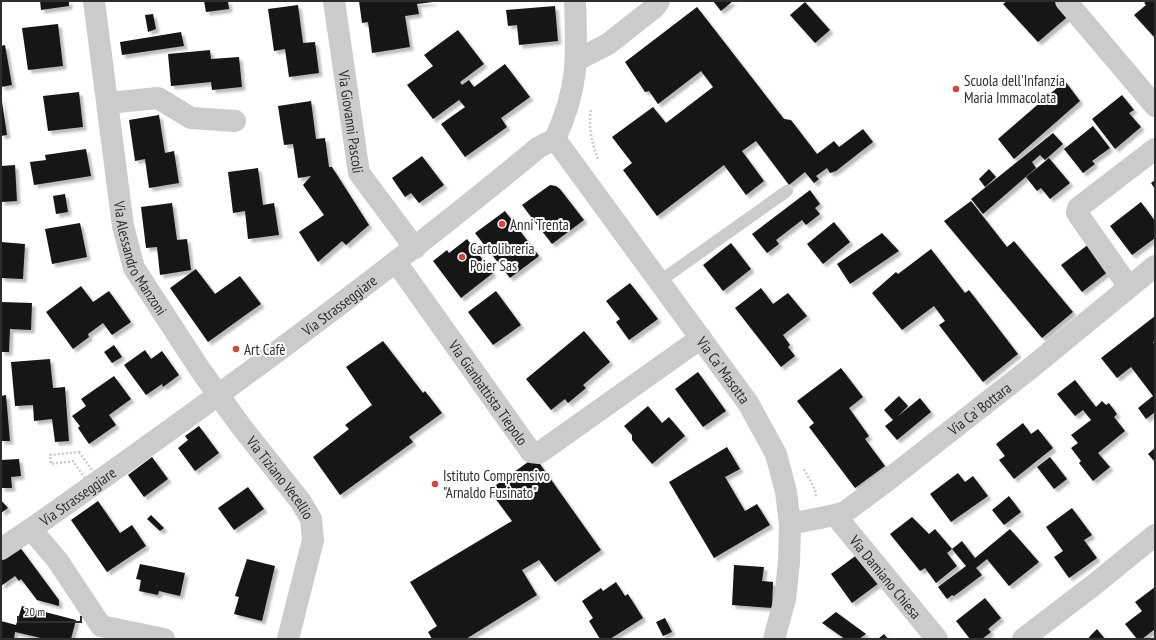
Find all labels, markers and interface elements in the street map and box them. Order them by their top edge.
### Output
street label: Via Giovanni Pascoli [335,68,368,174]
place label: Scuola dell'Infanzia Maria Immacolata [964,71,1065,107]
marker: Scuola dell'Infanzia Maria Immacolata [951,84,961,94]
street label: Via Alessandro Manzoni [110,199,171,318]
place label: Anni Trenta [510,215,569,234]
marker: Anni Trenta [497,219,507,229]
place label: Cartolibreria Poier Sas [470,239,535,275]
marker: Cartolibreria Poier Sas [457,252,467,262]
street label: Via Strasseggiare [297,270,380,340]
street label: Via Ca' Masotta [692,332,755,407]
street label: Via Gianbattista Tiepolo [444,336,532,448]
place label: Art Cafè [244,340,285,359]
marker: Art Cafè [231,344,241,354]
street label: Via Ca' Bottara [943,378,1015,439]
street label: Via Tiziano Vecellio [242,431,318,522]
street label: Via Strasseggiare [35,463,119,530]
place label: Istituto Comprensivo "Arnaldo Fusinato" [443,466,550,502]
marker: Istituto Comprensivo "Arnaldo Fusinato" [430,479,440,489]
street label: Via Damiano Chiesa [845,530,926,622]
scale bar [18,598,81,624]
text: 20 m [24,604,45,619]

